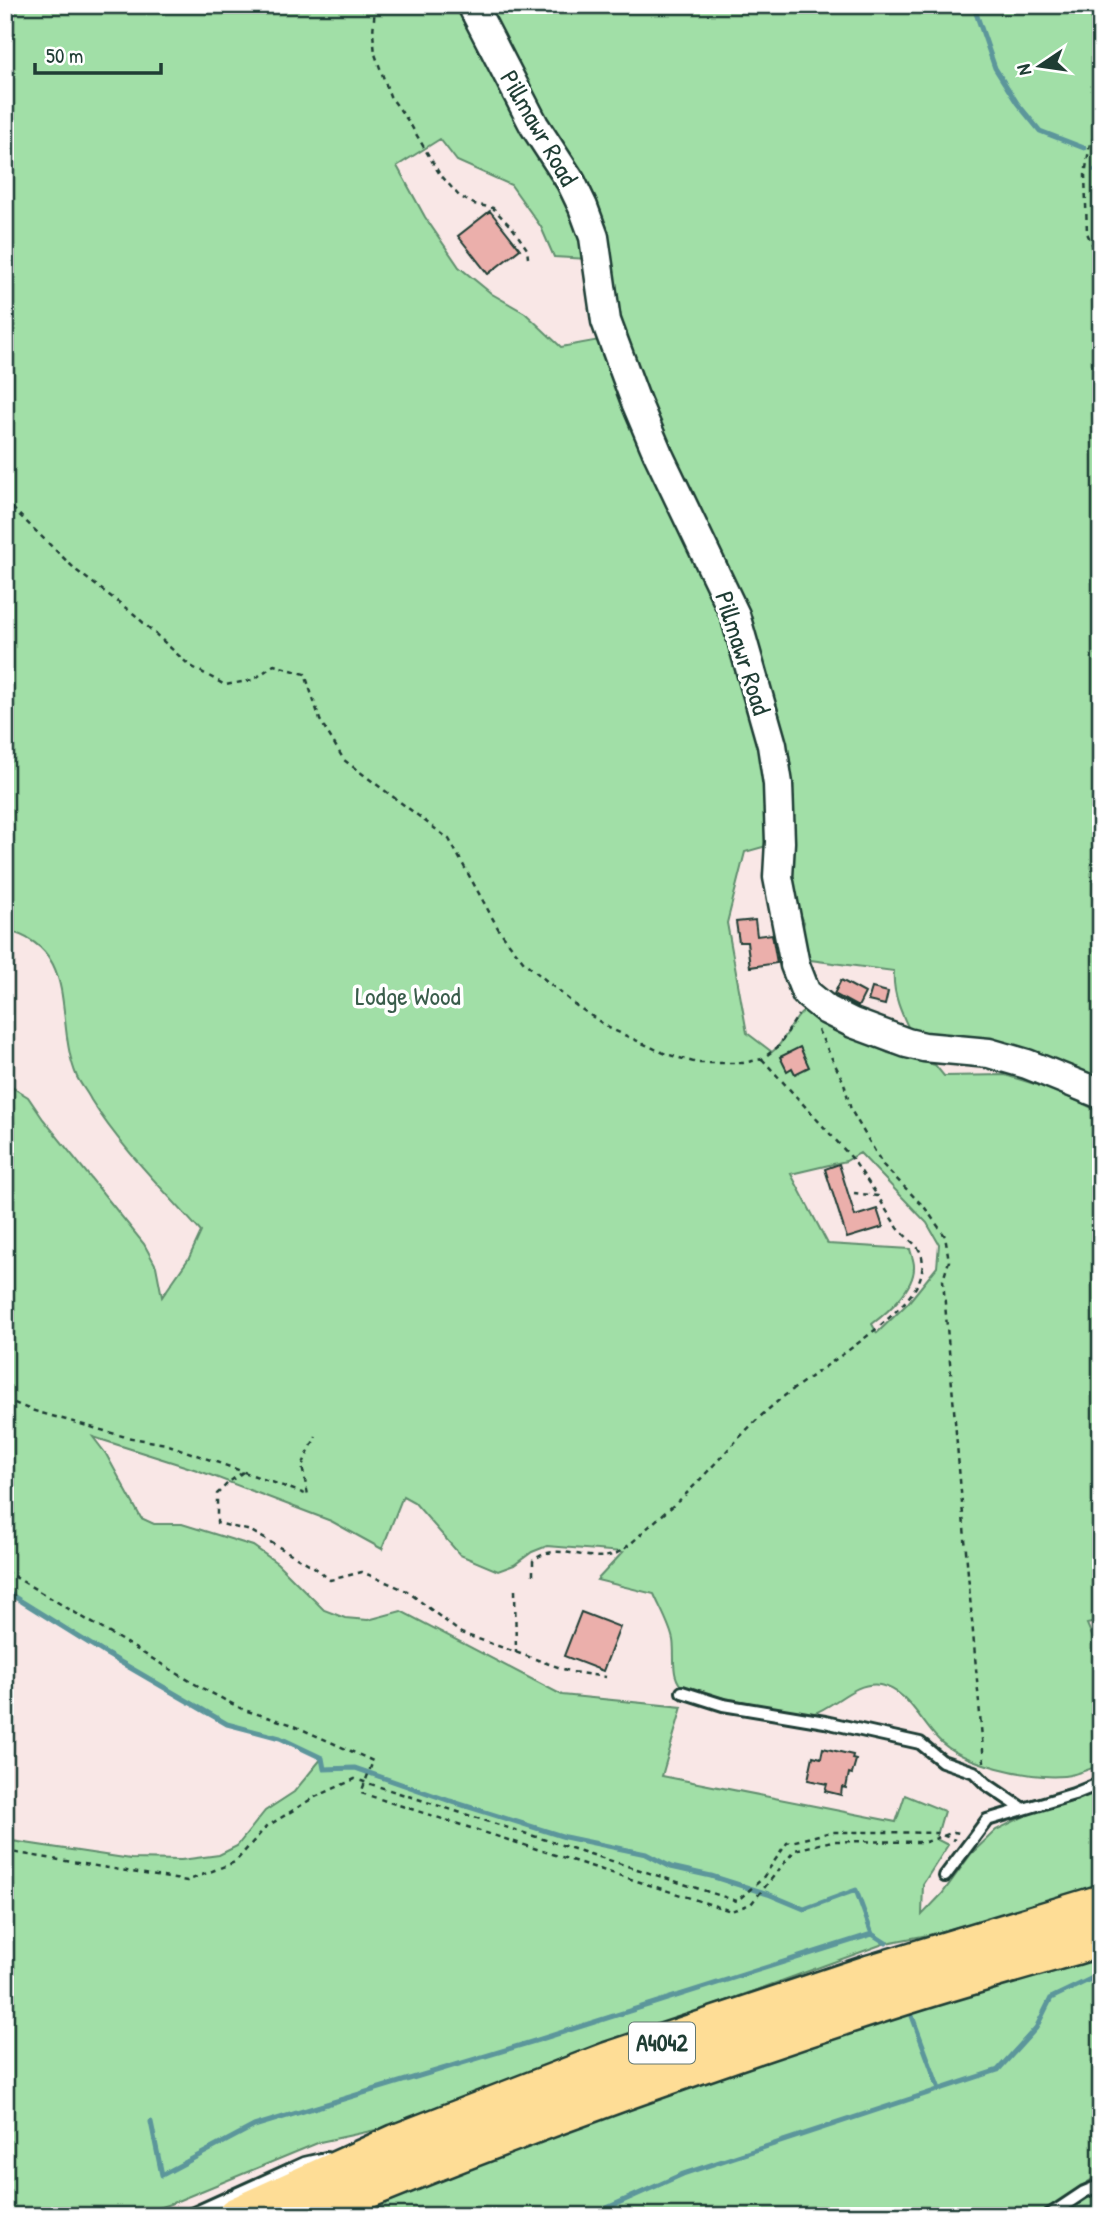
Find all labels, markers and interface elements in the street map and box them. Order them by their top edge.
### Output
scale bar [35,32,161,76]
north arrow [1004,32,1074,102]
text: 50 m [46,41,83,70]
text: N [1010,62,1037,78]
street label: Pillmawr Road [492,64,587,192]
street label: Pillmawr Road [707,587,780,719]
park label: Lodge Wood [355,978,461,1013]
road number: A4042 [629,2022,695,2064]

